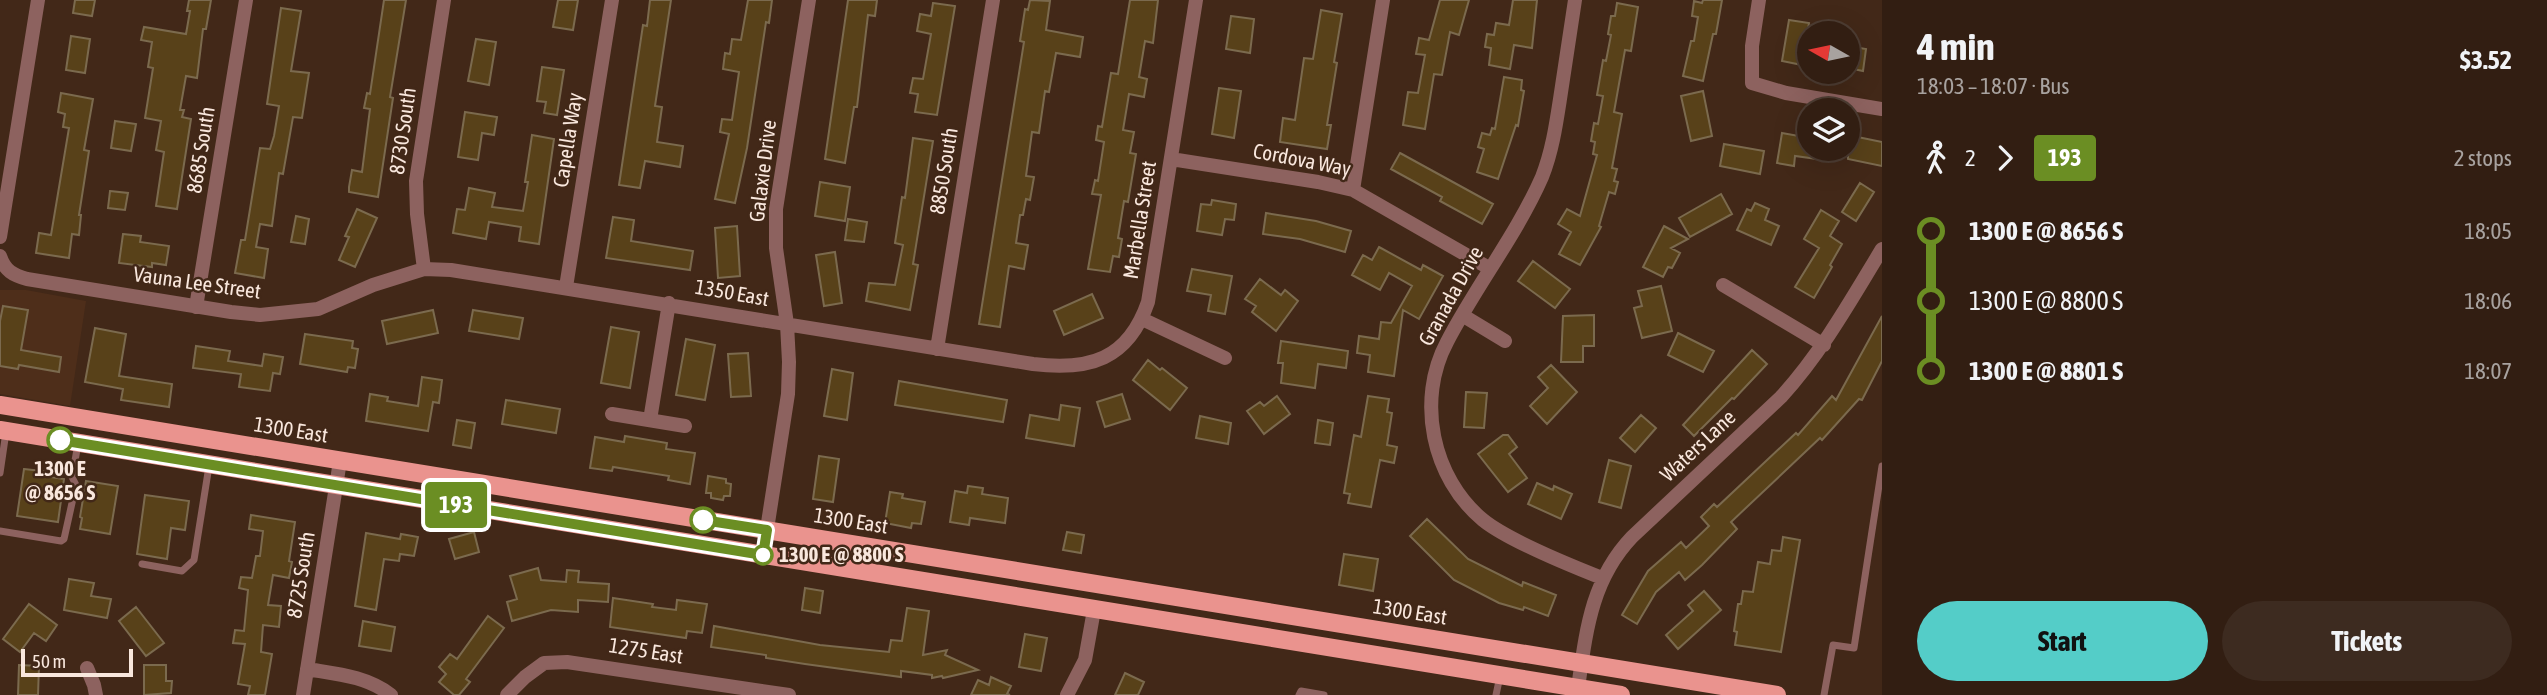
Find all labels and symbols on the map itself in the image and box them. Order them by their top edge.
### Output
north arrow [1797,21,1860,84]
street label: 8730 South [384,86,420,176]
street label: Capella Way [548,90,586,189]
street label: 8685 South [181,105,219,195]
street label: Galaxie Drive [744,118,780,223]
street label: 8850 South [924,126,962,216]
street label: Cordova Way [1251,138,1354,180]
street label: Marbella Street [1118,159,1160,281]
street label: Granada Drive [1413,242,1487,349]
street label: Vauna Lee Street [132,261,262,303]
street label: 1350 East [693,274,771,310]
street label: Waters Lane [1655,404,1740,486]
street label: 1300 East [252,411,330,447]
marker: 1300 E @ 8656 S [47,427,73,453]
place label: 1300 E @ 8656 S [25,456,95,504]
line badge: 193 [416,482,496,528]
street label: 1300 East [812,502,890,538]
unlabelled marker [690,507,716,533]
street label: 8725 South [281,530,319,620]
place label: 1300 E @ 8800 S [779,542,904,566]
marker: 1300 E @ 8800 S [753,545,773,565]
street label: 1300 East [1371,593,1449,629]
street label: 1275 East [607,632,685,668]
scale bar [21,646,133,678]

